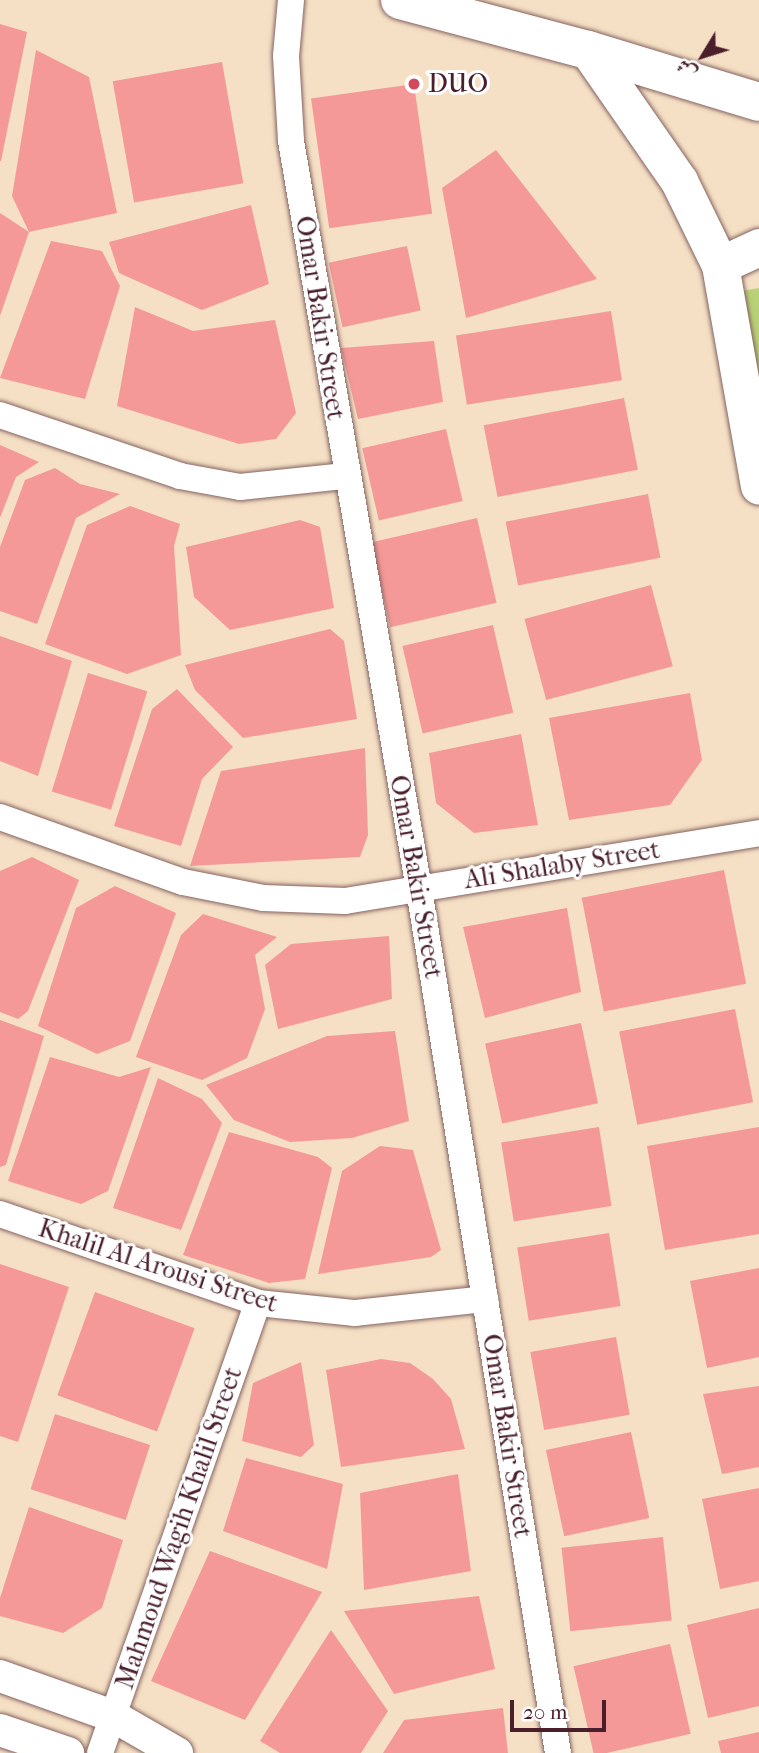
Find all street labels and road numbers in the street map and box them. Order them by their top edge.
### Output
street label: Omar Bakir Street [288,214,352,422]
street label: Omar Bakir Street [383,773,449,981]
street label: Ali Shalaby Street [462,834,662,896]
street label: Khalil Al Arousi Street [34,1213,282,1319]
street label: Omar Bakir Street [475,1332,539,1540]
street label: Mahmoud Wagih Khalil Street [109,1363,249,1693]

